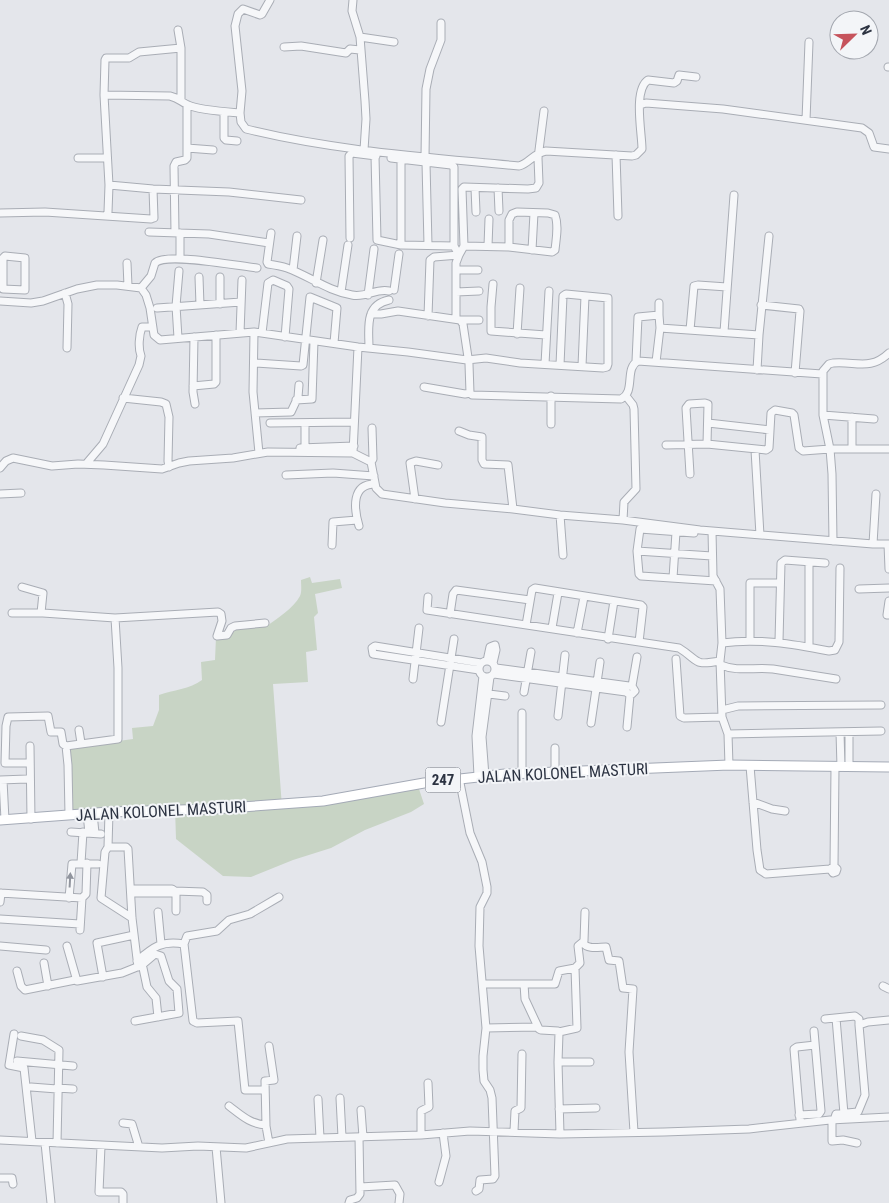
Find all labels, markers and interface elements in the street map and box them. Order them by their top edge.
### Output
north arrow [829,10,879,60]
text: N [857,23,875,37]
street label: JALAN KOLONEL MASTURI [477,759,649,787]
road number: 247 [426,768,460,792]
street label: JALAN KOLONEL MASTURI [75,797,247,825]
one-way arrow [67,872,75,888]

